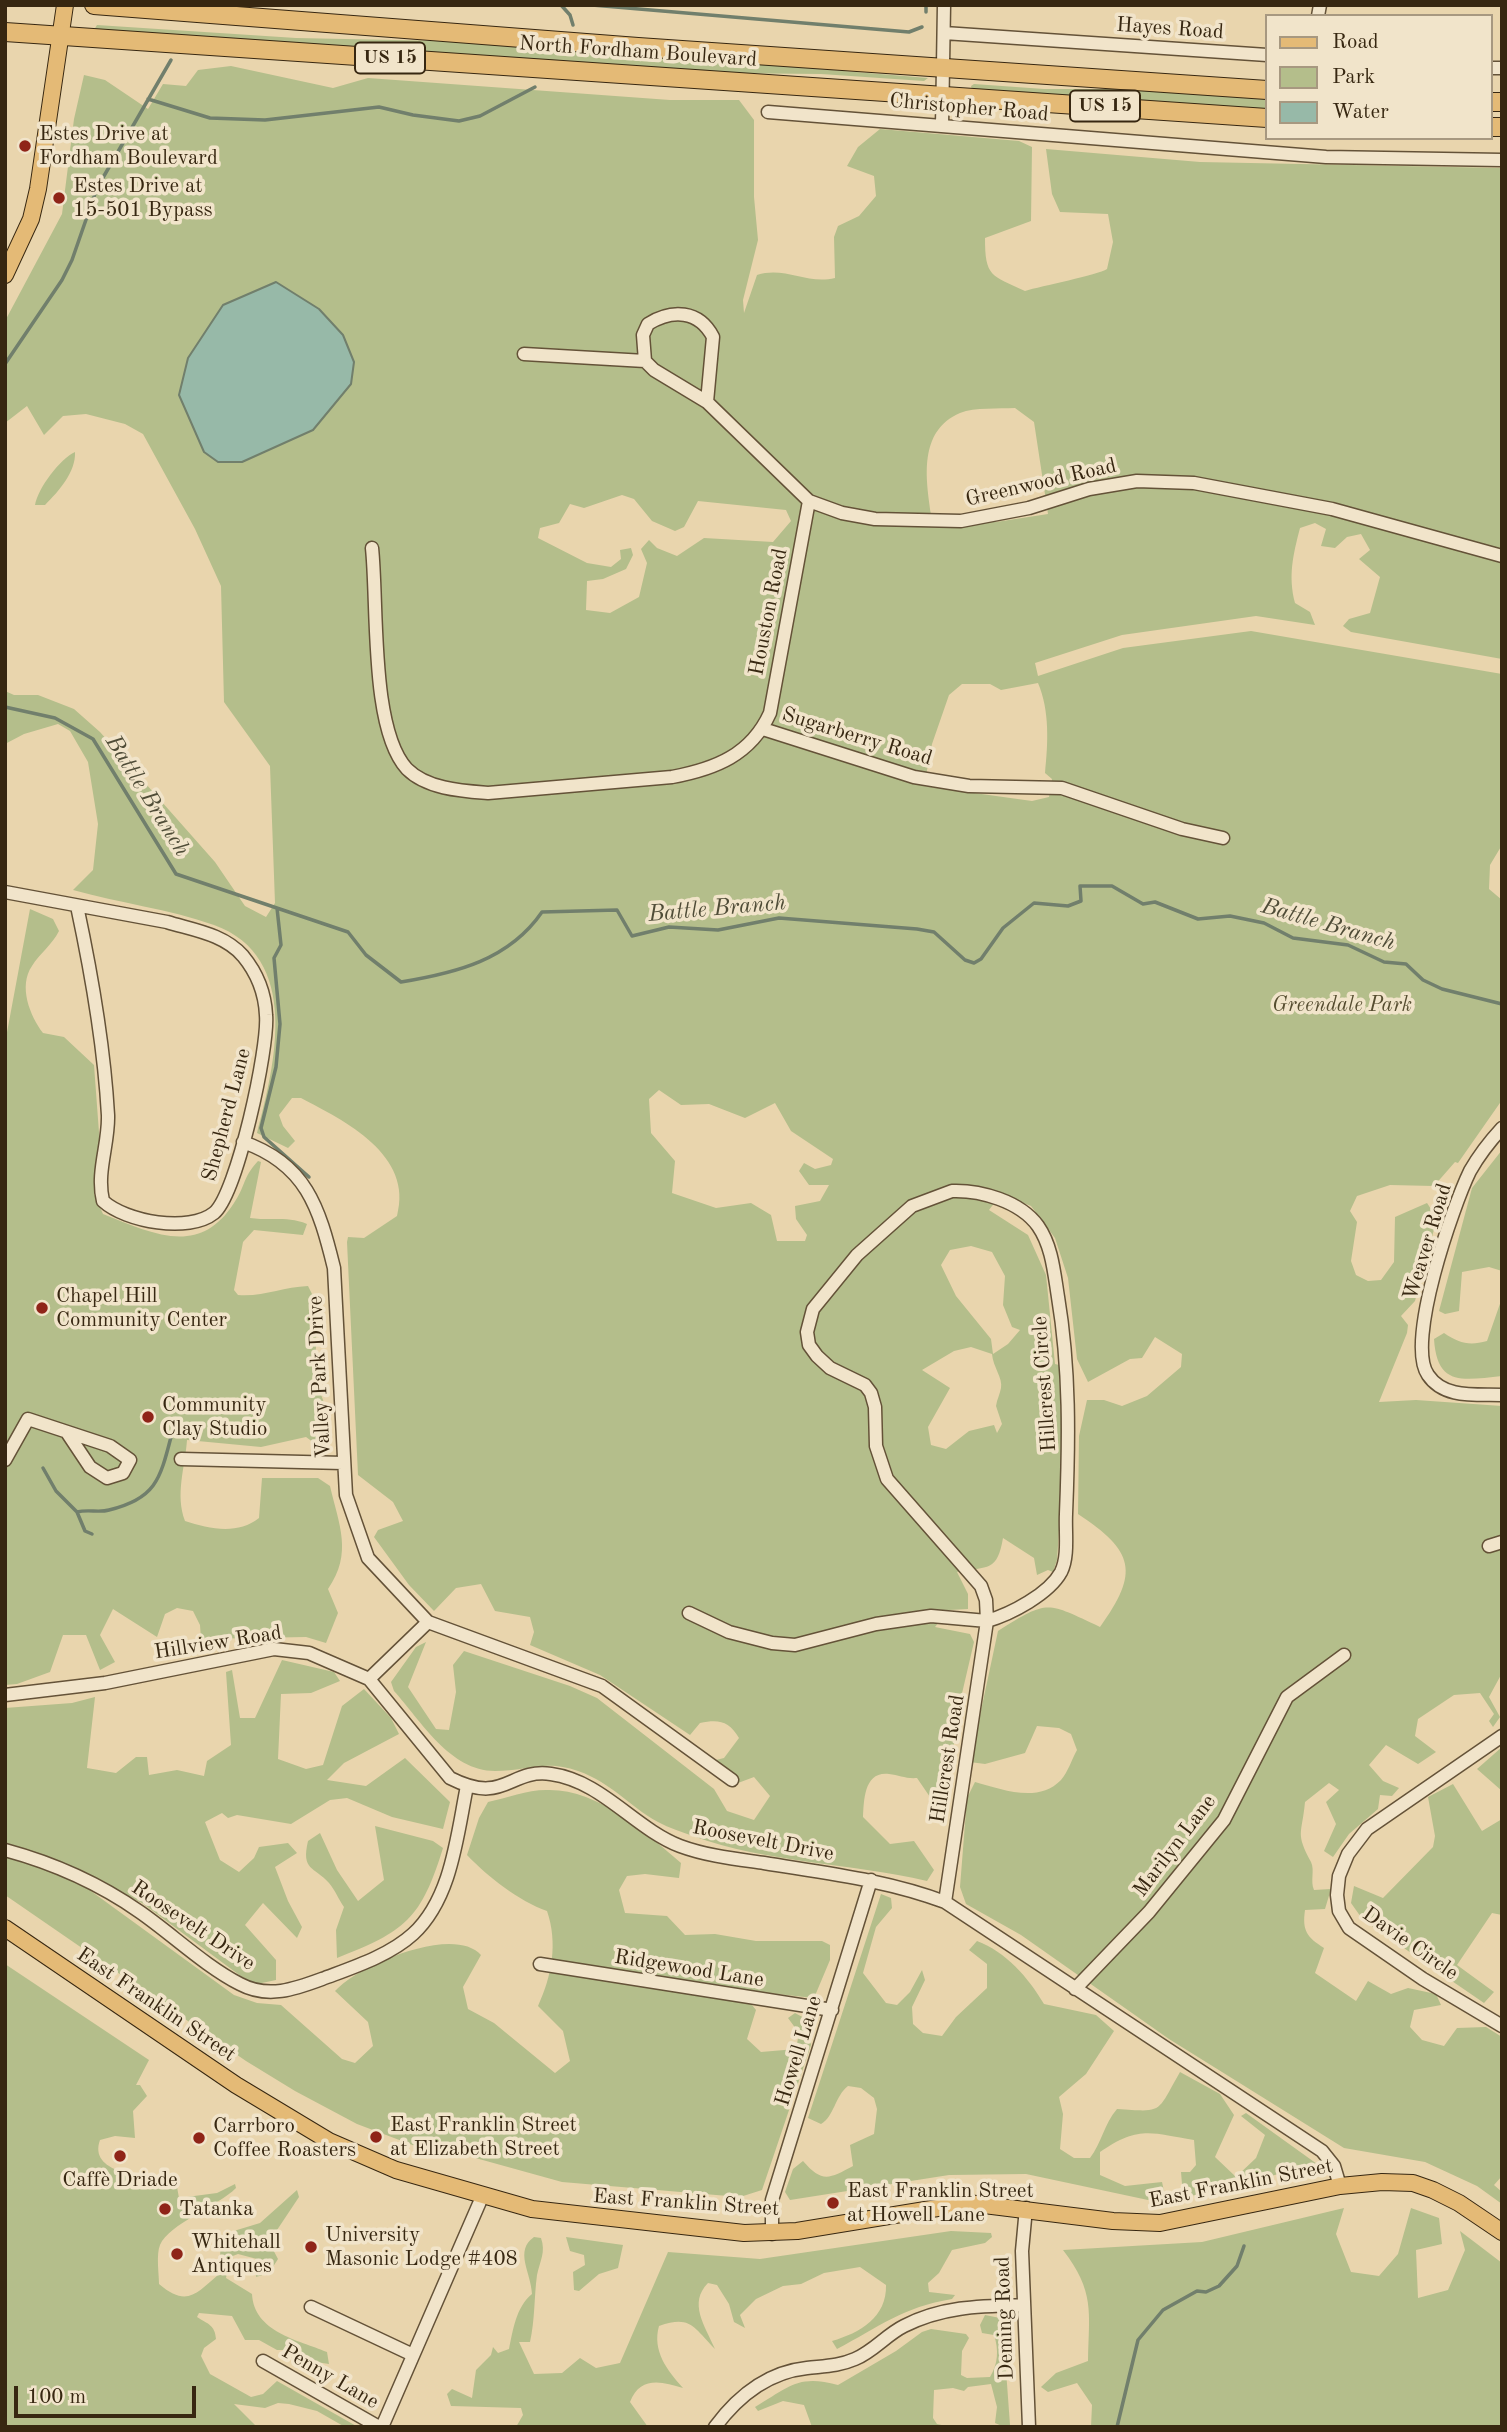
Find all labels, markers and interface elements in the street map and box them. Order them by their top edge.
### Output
street label: Hayes Road [1115,13,1225,45]
legend [1266,14,1493,140]
street label: North Fordham Boulevard [518,31,758,73]
text: Road [1332,32,1379,53]
road number: US 15 [355,43,425,74]
text: Park [1332,67,1375,88]
street label: Christopher Road [888,88,1050,128]
road number: US 15 [1070,90,1140,122]
text: Water [1332,102,1389,123]
place label: Estes Drive at Fordham Boulevard [39,121,218,171]
marker: Estes Drive at Fordham Boulevard [17,138,33,154]
place label: Estes Drive at 15-501 Bypass [73,173,213,223]
marker: Estes Drive at 15-501 Bypass [51,190,67,206]
street label: Greenwood Road [963,453,1119,513]
street label: Houston Road [744,546,794,678]
street label: Sugarberry Road [779,702,935,772]
water label: Battle Branch [99,730,195,862]
water label: Battle Branch [647,889,787,929]
water label: Battle Branch [1258,893,1398,957]
park label: Greendale Park [1272,992,1412,1018]
street label: Shepherd Lane [197,1046,257,1184]
street label: Weaver Road [1398,1181,1458,1303]
place label: Chapel Hill Community Center [56,1283,227,1333]
street label: Valley Park Drive [303,1295,337,1459]
marker: Chapel Hill Community Center [34,1300,50,1316]
street label: Hillcrest Circle [1028,1315,1062,1453]
place label: Community Clay Studio [162,1392,267,1442]
marker: Community Clay Studio [140,1409,156,1425]
street label: Hillview Road [152,1620,284,1666]
street label: Hillcrest Road [925,1693,971,1825]
street label: Marilyn Lane [1128,1790,1222,1902]
street label: Roosevelt Drive [690,1815,836,1867]
street label: Roosevelt Drive [126,1875,260,1977]
street label: Davie Circle [1357,1902,1463,1986]
street label: East Franklin Street [71,1942,241,2068]
street label: Ridgewood Lane [612,1945,766,1993]
street label: Howell Lane [770,1993,828,2109]
place label: East Franklin Street at Elizabeth Street [390,2112,577,2162]
place label: Carrboro Coffee Roasters [213,2113,356,2163]
marker: East Franklin Street at Elizabeth Street [368,2129,384,2145]
marker: Carrboro Coffee Roasters [191,2130,207,2146]
marker: Caffè Driade [112,2148,128,2164]
street label: East Franklin Street [1147,2154,1335,2214]
place label: Caffè Driade [62,2167,178,2193]
place label: East Franklin Street at Howell Lane [847,2178,1034,2228]
street label: East Franklin Street [592,2184,780,2222]
marker: East Franklin Street at Howell Lane [825,2195,841,2211]
place label: Tatanka [179,2196,254,2222]
marker: Tatanka [157,2201,173,2217]
place label: University Masonic Lodge #408 [325,2222,518,2272]
place label: Whitehall Antiques [191,2229,281,2279]
marker: University Masonic Lodge #408 [303,2239,319,2255]
marker: Whitehall Antiques [169,2246,185,2262]
street label: Deming Road [990,2256,1020,2380]
street label: Penny Lane [277,2339,383,2415]
scale bar [18,2372,200,2416]
text: 100 m [27,2387,86,2408]

